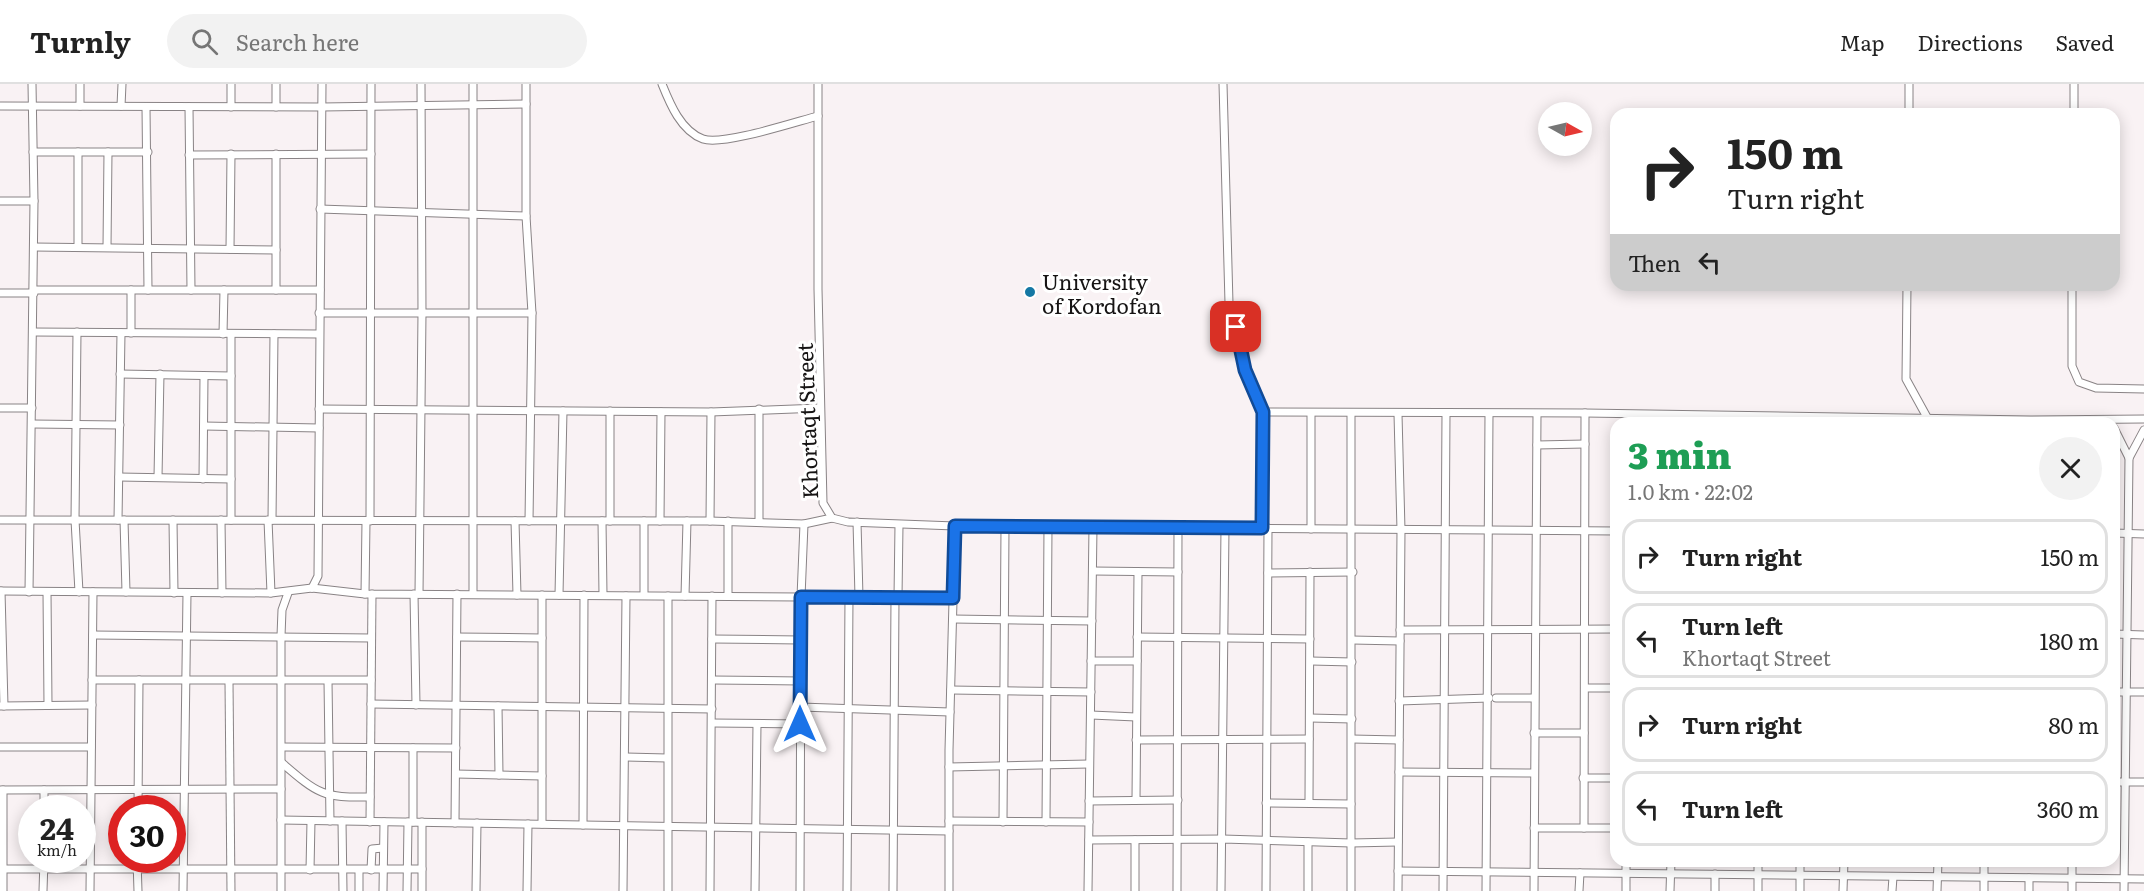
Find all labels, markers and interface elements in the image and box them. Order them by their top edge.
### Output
search box [167,14,587,68]
text: Turnly [30,20,131,62]
icon: search [188,25,221,58]
text: Search here [236,25,359,58]
text: Map [1840,26,1885,57]
text: Directions [1918,26,2023,57]
text: Saved [2056,26,2114,57]
north arrow [1538,102,1592,156]
map controls [1538,102,1592,156]
text: 150 m [1727,120,1843,182]
icon: right [1628,132,1706,210]
text: Turn right [1727,177,1864,217]
text: Then [1628,246,1681,279]
icon: left [1693,246,1726,279]
place label: University of Kordofan [1042,265,1162,320]
marker: University of Kordofan [1023,285,1037,299]
pin [1210,301,1261,352]
icon: arrive [1219,310,1252,343]
street label: Khortaqt Street [788,342,824,500]
text: 3 min [1628,427,1732,480]
button: close [2039,437,2102,500]
text: 1.0 km · 22:02 [1628,476,1753,506]
icon: right [1631,540,1664,573]
text: Turn right [1682,540,1802,573]
text: 150 m [2040,540,2099,573]
text: Turn left [1682,609,1783,642]
icon: left [1631,624,1664,657]
text: 180 m [2039,624,2099,657]
text: Khortaqt Street [1682,642,1831,672]
position arrow [768,692,832,756]
icon: right [1631,708,1664,741]
text: Turn right [1682,708,1802,741]
text: 80 m [2048,708,2099,741]
icon: left [1631,792,1664,825]
text: Turn left [1682,792,1783,825]
text: 360 m [2037,792,2099,825]
speed limit sign: 30 [108,795,186,873]
text: 24 [40,805,74,849]
text: km/h [37,838,77,861]

